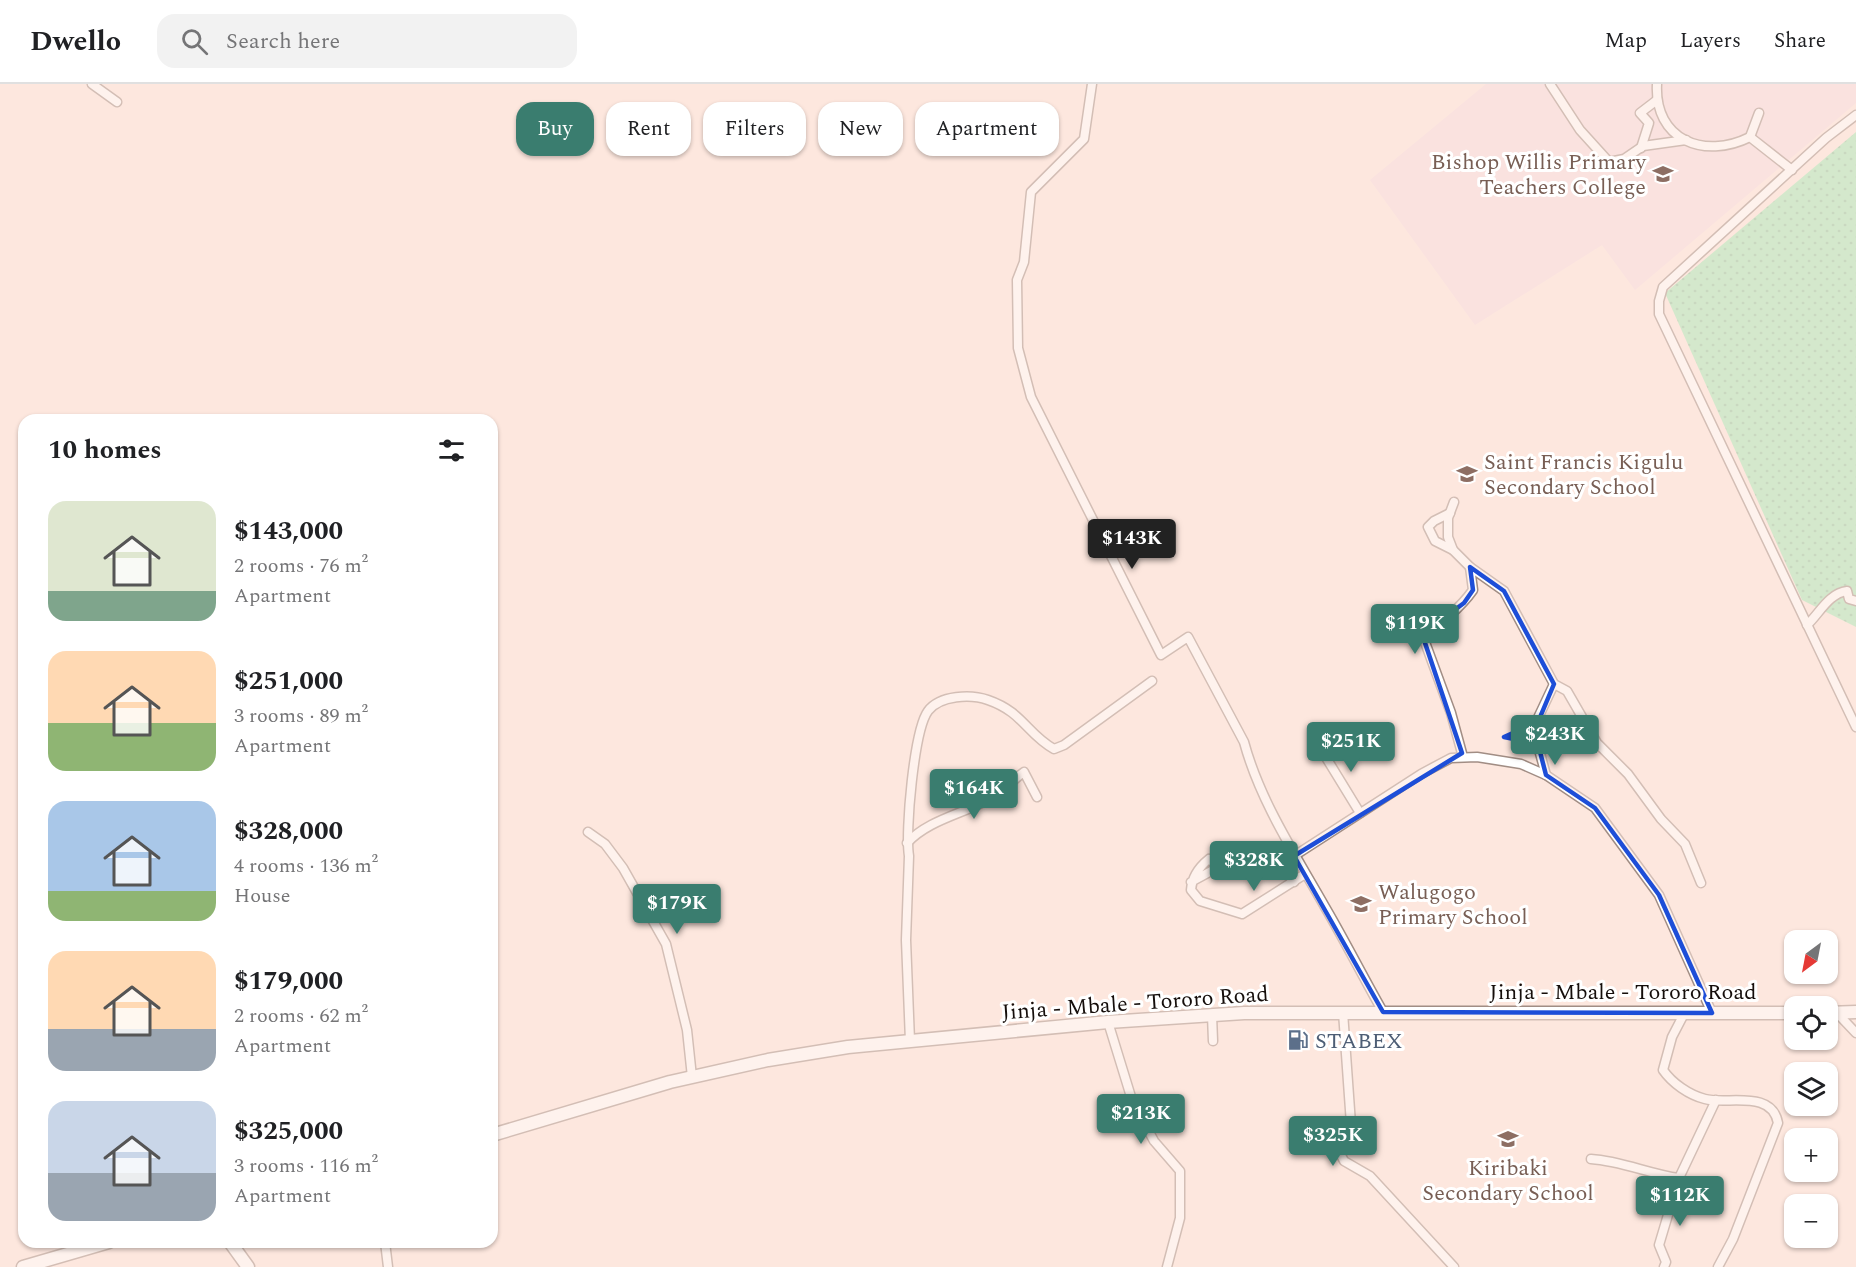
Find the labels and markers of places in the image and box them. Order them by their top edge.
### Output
place label: Bishop Willis Primary Teachers College [1431,146,1647,204]
school or university icon: Bishop Willis Primary Teachers College [1651,162,1675,186]
place label: Saint Francis Kigulu Secondary School [1484,446,1683,504]
school or university icon: Saint Francis Kigulu Secondary School [1455,462,1479,486]
pin: $143K [1090,519,1174,570]
pin: $119K [1373,604,1457,655]
pin: $243K [1513,715,1597,766]
pin: $251K [1309,722,1393,773]
pin: $164K [932,769,1016,820]
pin: $328K [1212,841,1296,892]
place label: Walugogo Primary School [1378,876,1528,934]
pin: $179K [635,884,719,935]
school or university icon: Walugogo Primary School [1349,892,1373,916]
place label: STABEX [1315,1025,1402,1058]
fuel station icon: STABEX [1286,1028,1310,1052]
pin: $213K [1099,1094,1183,1145]
pin: $325K [1291,1116,1375,1167]
school or university icon: Kiribaki Secondary School [1496,1127,1520,1151]
place label: Kiribaki Secondary School [1422,1152,1594,1210]
pin: $112K [1638,1176,1722,1227]

